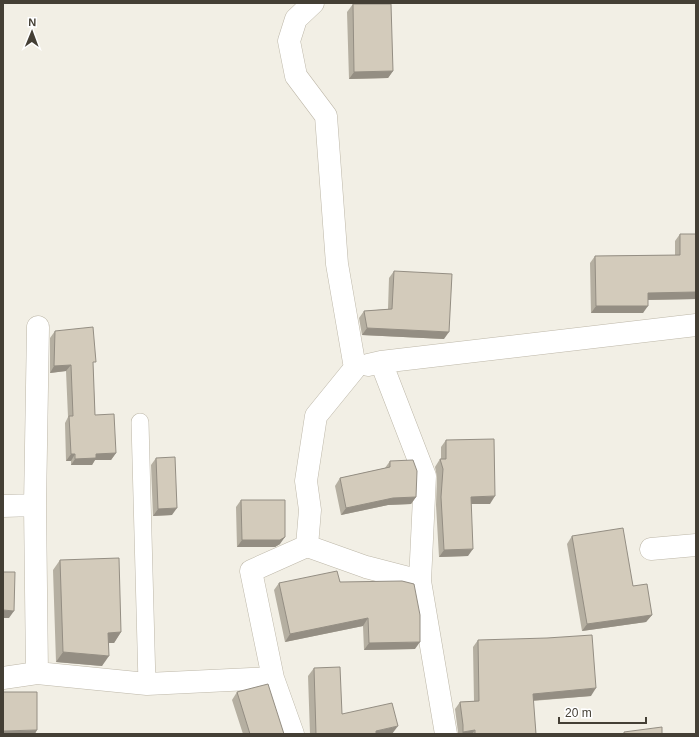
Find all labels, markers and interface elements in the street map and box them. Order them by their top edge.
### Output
north arrow [12,12,52,52]
text: N [28,16,36,28]
scale bar [559,699,646,725]
text: 20 m [565,706,592,720]

